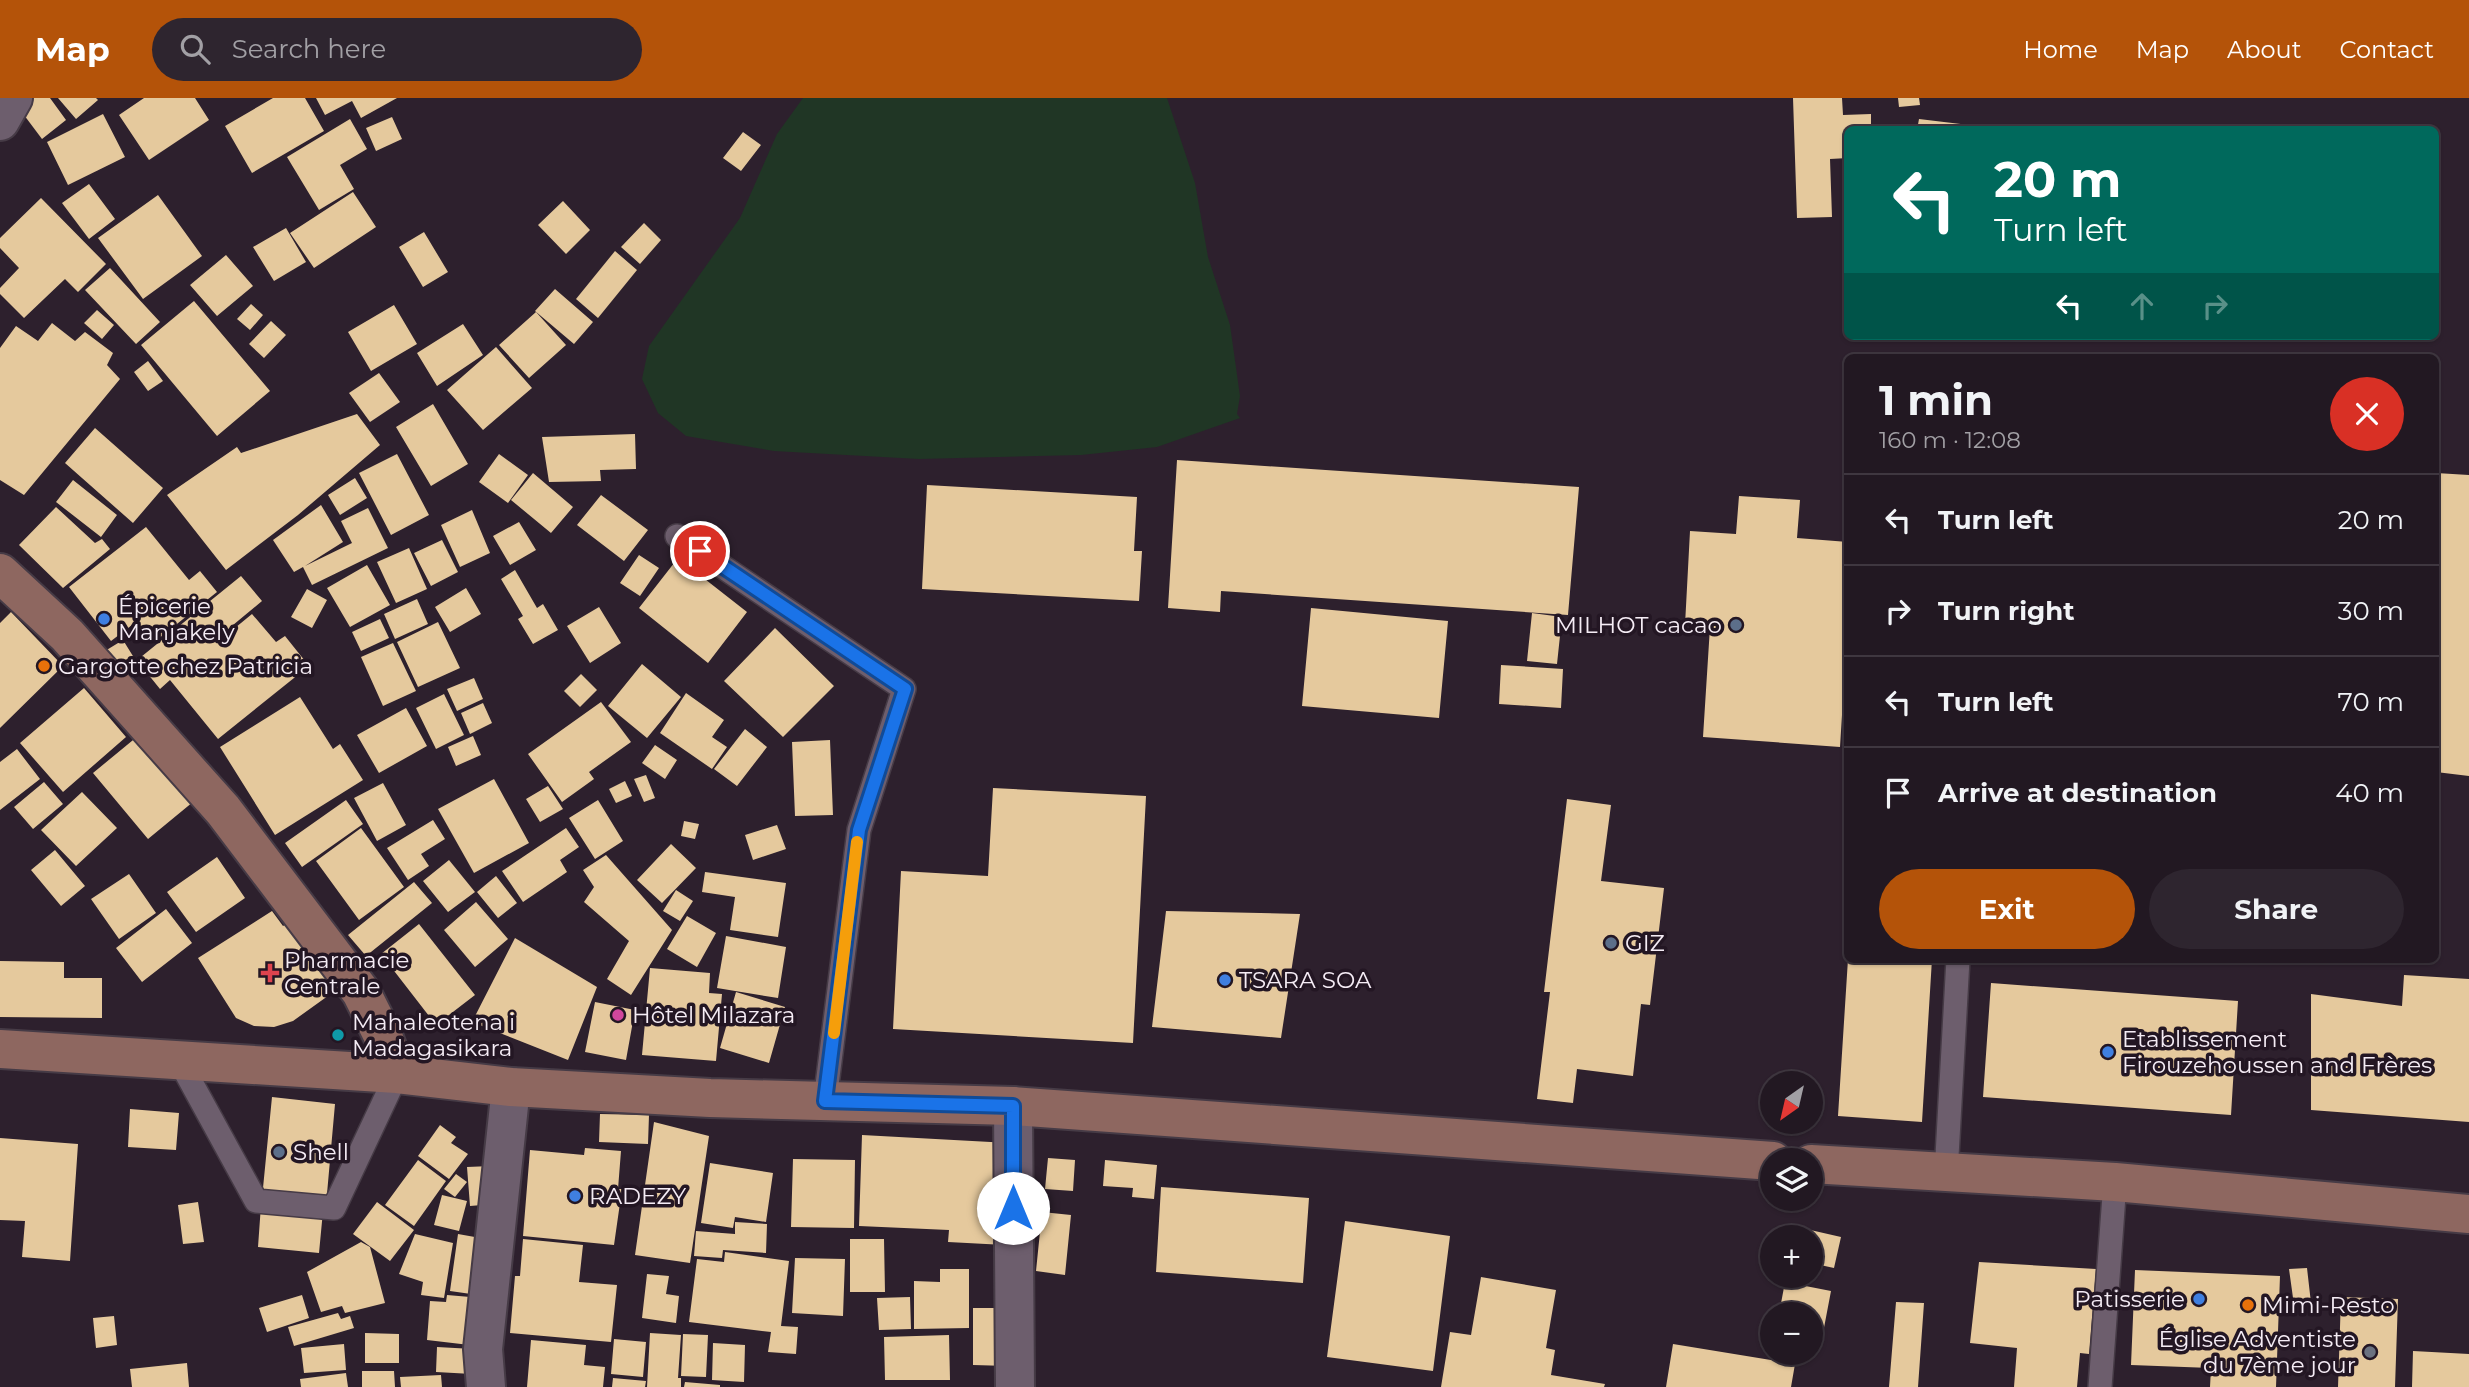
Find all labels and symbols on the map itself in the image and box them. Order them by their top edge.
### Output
pin [670,521,730,581]
place label: Épicerie Manjakely [118,592,235,646]
marker: Épicerie Manjakely [96,611,112,627]
place label: MILHOT cacao [1555,611,1722,639]
marker: MILHOT cacao [1728,617,1744,633]
place label: Gargotte chez Patricia [58,652,313,680]
marker: Gargotte chez Patricia [36,658,52,674]
place label: GIZ [1625,929,1665,957]
marker: GIZ [1603,935,1619,951]
place label: Pharmacie Centrale [284,946,410,1000]
marker: Pharmacie Centrale [262,965,278,981]
place label: TSARA SOA [1239,966,1372,994]
marker: TSARA SOA [1217,972,1233,988]
place label: Hôtel Milazara [632,1001,795,1029]
marker: Hôtel Milazara [610,1007,626,1023]
place label: Mahaleotena i Madagasikara [352,1008,515,1062]
place label: Etablissement Firouzehoussen and Frères [2122,1025,2432,1079]
marker: Mahaleotena i Madagasikara [330,1027,346,1043]
marker: Etablissement Firouzehoussen and Frères [2100,1044,2116,1060]
north arrow [1760,1071,1824,1134]
place label: Shell [293,1138,349,1166]
marker: Shell [271,1144,287,1160]
position arrow [976,1171,1050,1245]
place label: RADEZY [589,1182,686,1210]
marker: RADEZY [567,1188,583,1204]
place label: Patisserie [2074,1285,2185,1313]
marker: Patisserie [2191,1291,2207,1307]
place label: Mimi-Resto [2262,1291,2395,1319]
marker: Mimi-Resto [2240,1297,2256,1313]
place label: Église Adventiste du 7ème jour [2158,1325,2356,1379]
marker: Église Adventiste du 7ème jour [2362,1344,2378,1360]

